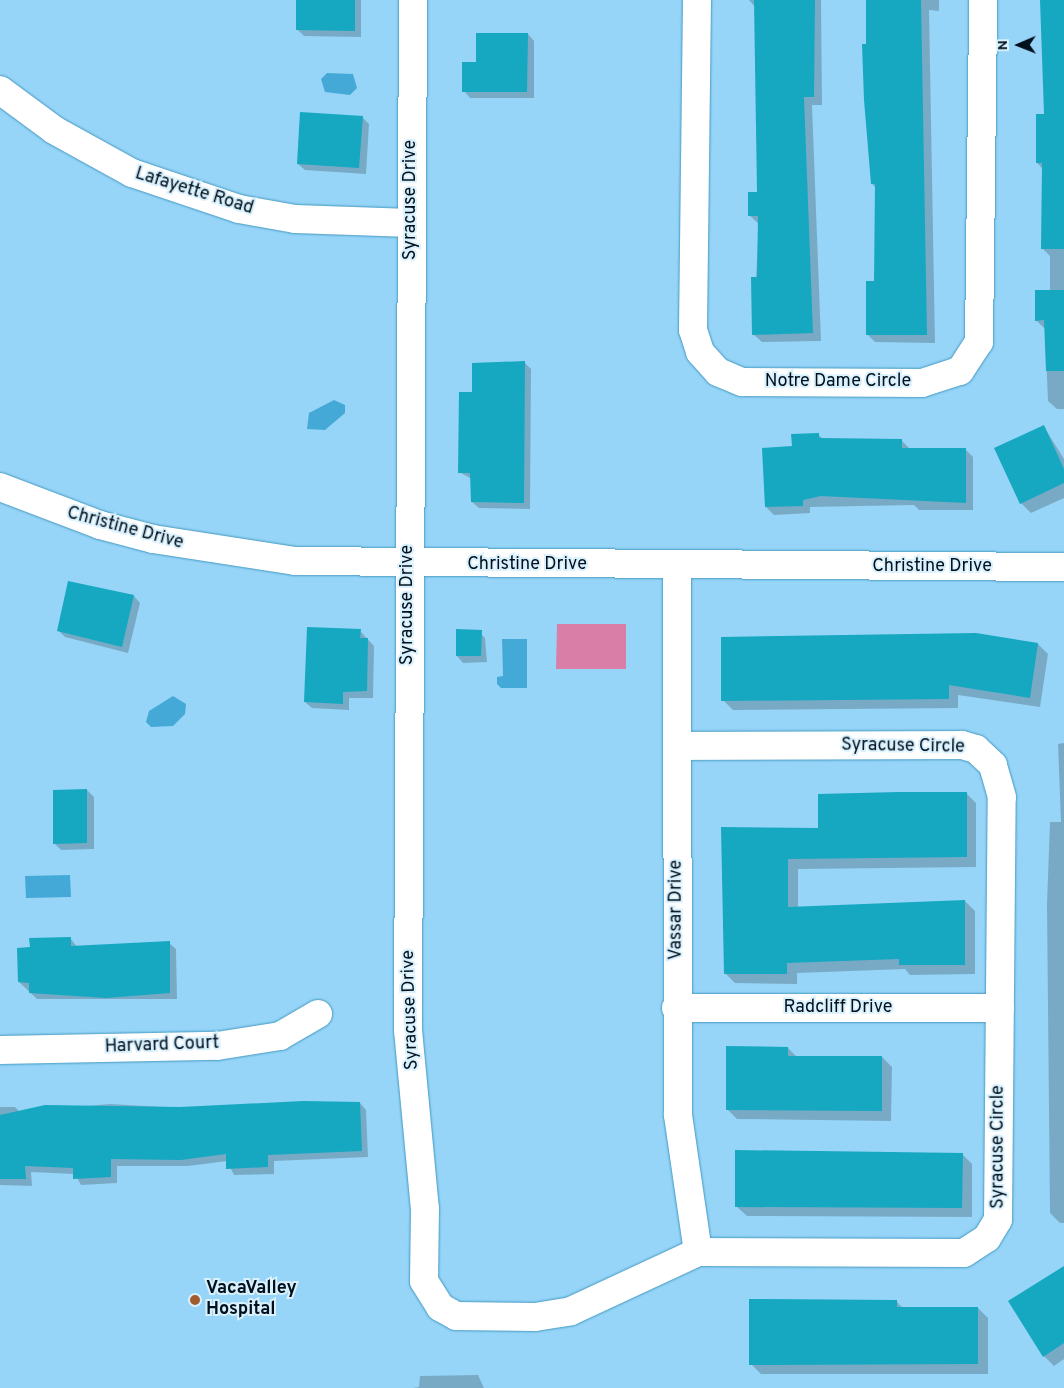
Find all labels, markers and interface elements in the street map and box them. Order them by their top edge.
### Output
north arrow [994,20,1044,70]
text: N [995,40,1012,50]
street label: Syracuse Drive [400,140,422,260]
street label: Lafayette Road [132,164,256,220]
street label: Notre Dame Circle [765,371,911,393]
street label: Christine Drive [64,503,186,555]
street label: Syracuse Drive [397,545,419,665]
street label: Christine Drive [467,554,587,576]
street label: Christine Drive [872,556,992,578]
street label: Syracuse Circle [841,735,965,759]
street label: Vassar Drive [666,860,688,960]
street label: Syracuse Drive [398,950,424,1070]
street label: Radcliff Drive [784,997,892,1019]
street label: Harvard Court [104,1033,220,1059]
street label: Syracuse Circle [988,1085,1010,1209]
place label: VacaValley Hospital [206,1279,297,1322]
marker: VacaValley Hospital [188,1293,202,1307]

